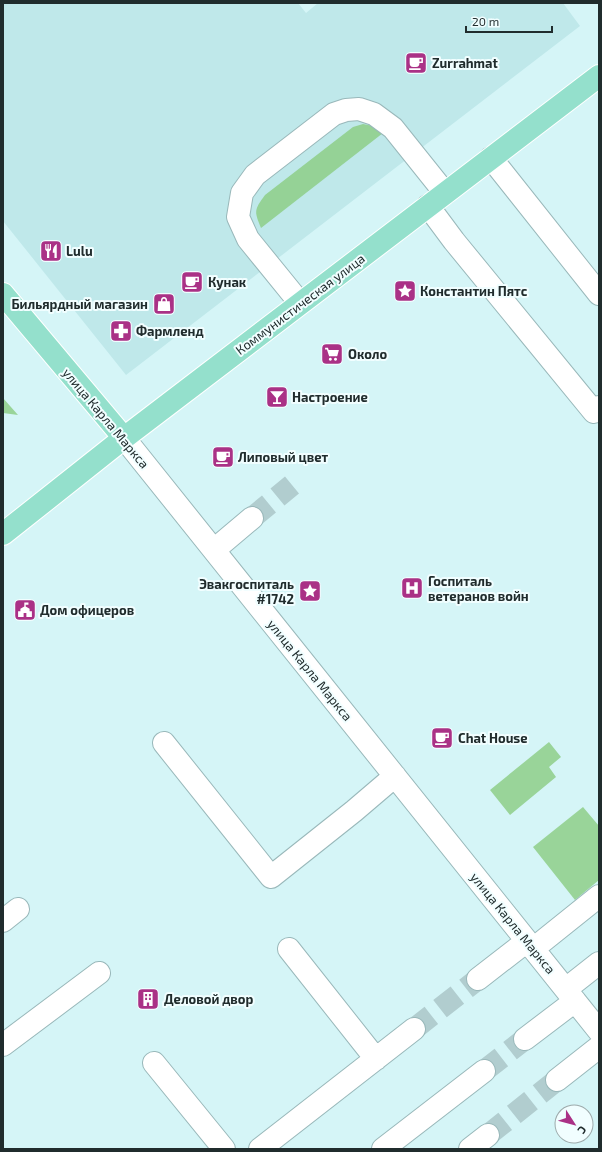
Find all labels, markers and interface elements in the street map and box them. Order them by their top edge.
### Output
scale bar [466,8,552,34]
text: 20 m [472,14,499,28]
cafe icon: Zurrahmat [403,50,429,76]
place label: Zurrahmat [432,55,498,71]
restaurant icon: Lulu [38,238,64,264]
place label: Lulu [66,243,93,259]
street label: Коммунистическая улица [232,250,368,358]
cafe icon: Кунак [179,269,205,295]
place label: Кунак [208,274,247,290]
place icon: Константин Пятс [392,278,418,304]
place label: Константин Пятс [420,283,528,299]
shop icon: Бильярдный магазин [151,291,177,317]
place label: Бильярдный магазин [11,296,148,312]
pharmacy icon: Фармленд [108,318,134,344]
place label: Фармленд [136,323,204,339]
supermarket icon: Около [319,341,345,367]
place label: Около [348,346,388,362]
street label: улица Карла Маркса [59,365,153,471]
bar icon: Настроение [264,384,290,410]
place label: Настроение [292,389,368,405]
cafe icon: Липовый цвет [210,444,236,470]
place label: Липовый цвет [238,449,328,465]
place label: Госпиталь ветеранов войн [428,573,529,604]
hospital icon: Госпиталь ветеранов войн [399,575,425,601]
place label: Эвакгоспиталь #1742 [199,576,294,607]
place icon: Эвакгоспиталь #1742 [297,578,323,604]
public building icon: Дом офицеров [12,597,38,623]
place label: Дом офицеров [40,602,134,618]
street label: улица Карла Маркса [264,616,356,724]
cafe icon: Chat House [429,725,455,751]
place label: Chat House [458,730,528,746]
street label: улица Карла Маркса [467,869,559,977]
building icon: Деловой двор [135,986,161,1012]
place label: Деловой двор [164,991,253,1007]
north arrow [554,1104,594,1144]
text: С [575,1124,590,1137]

